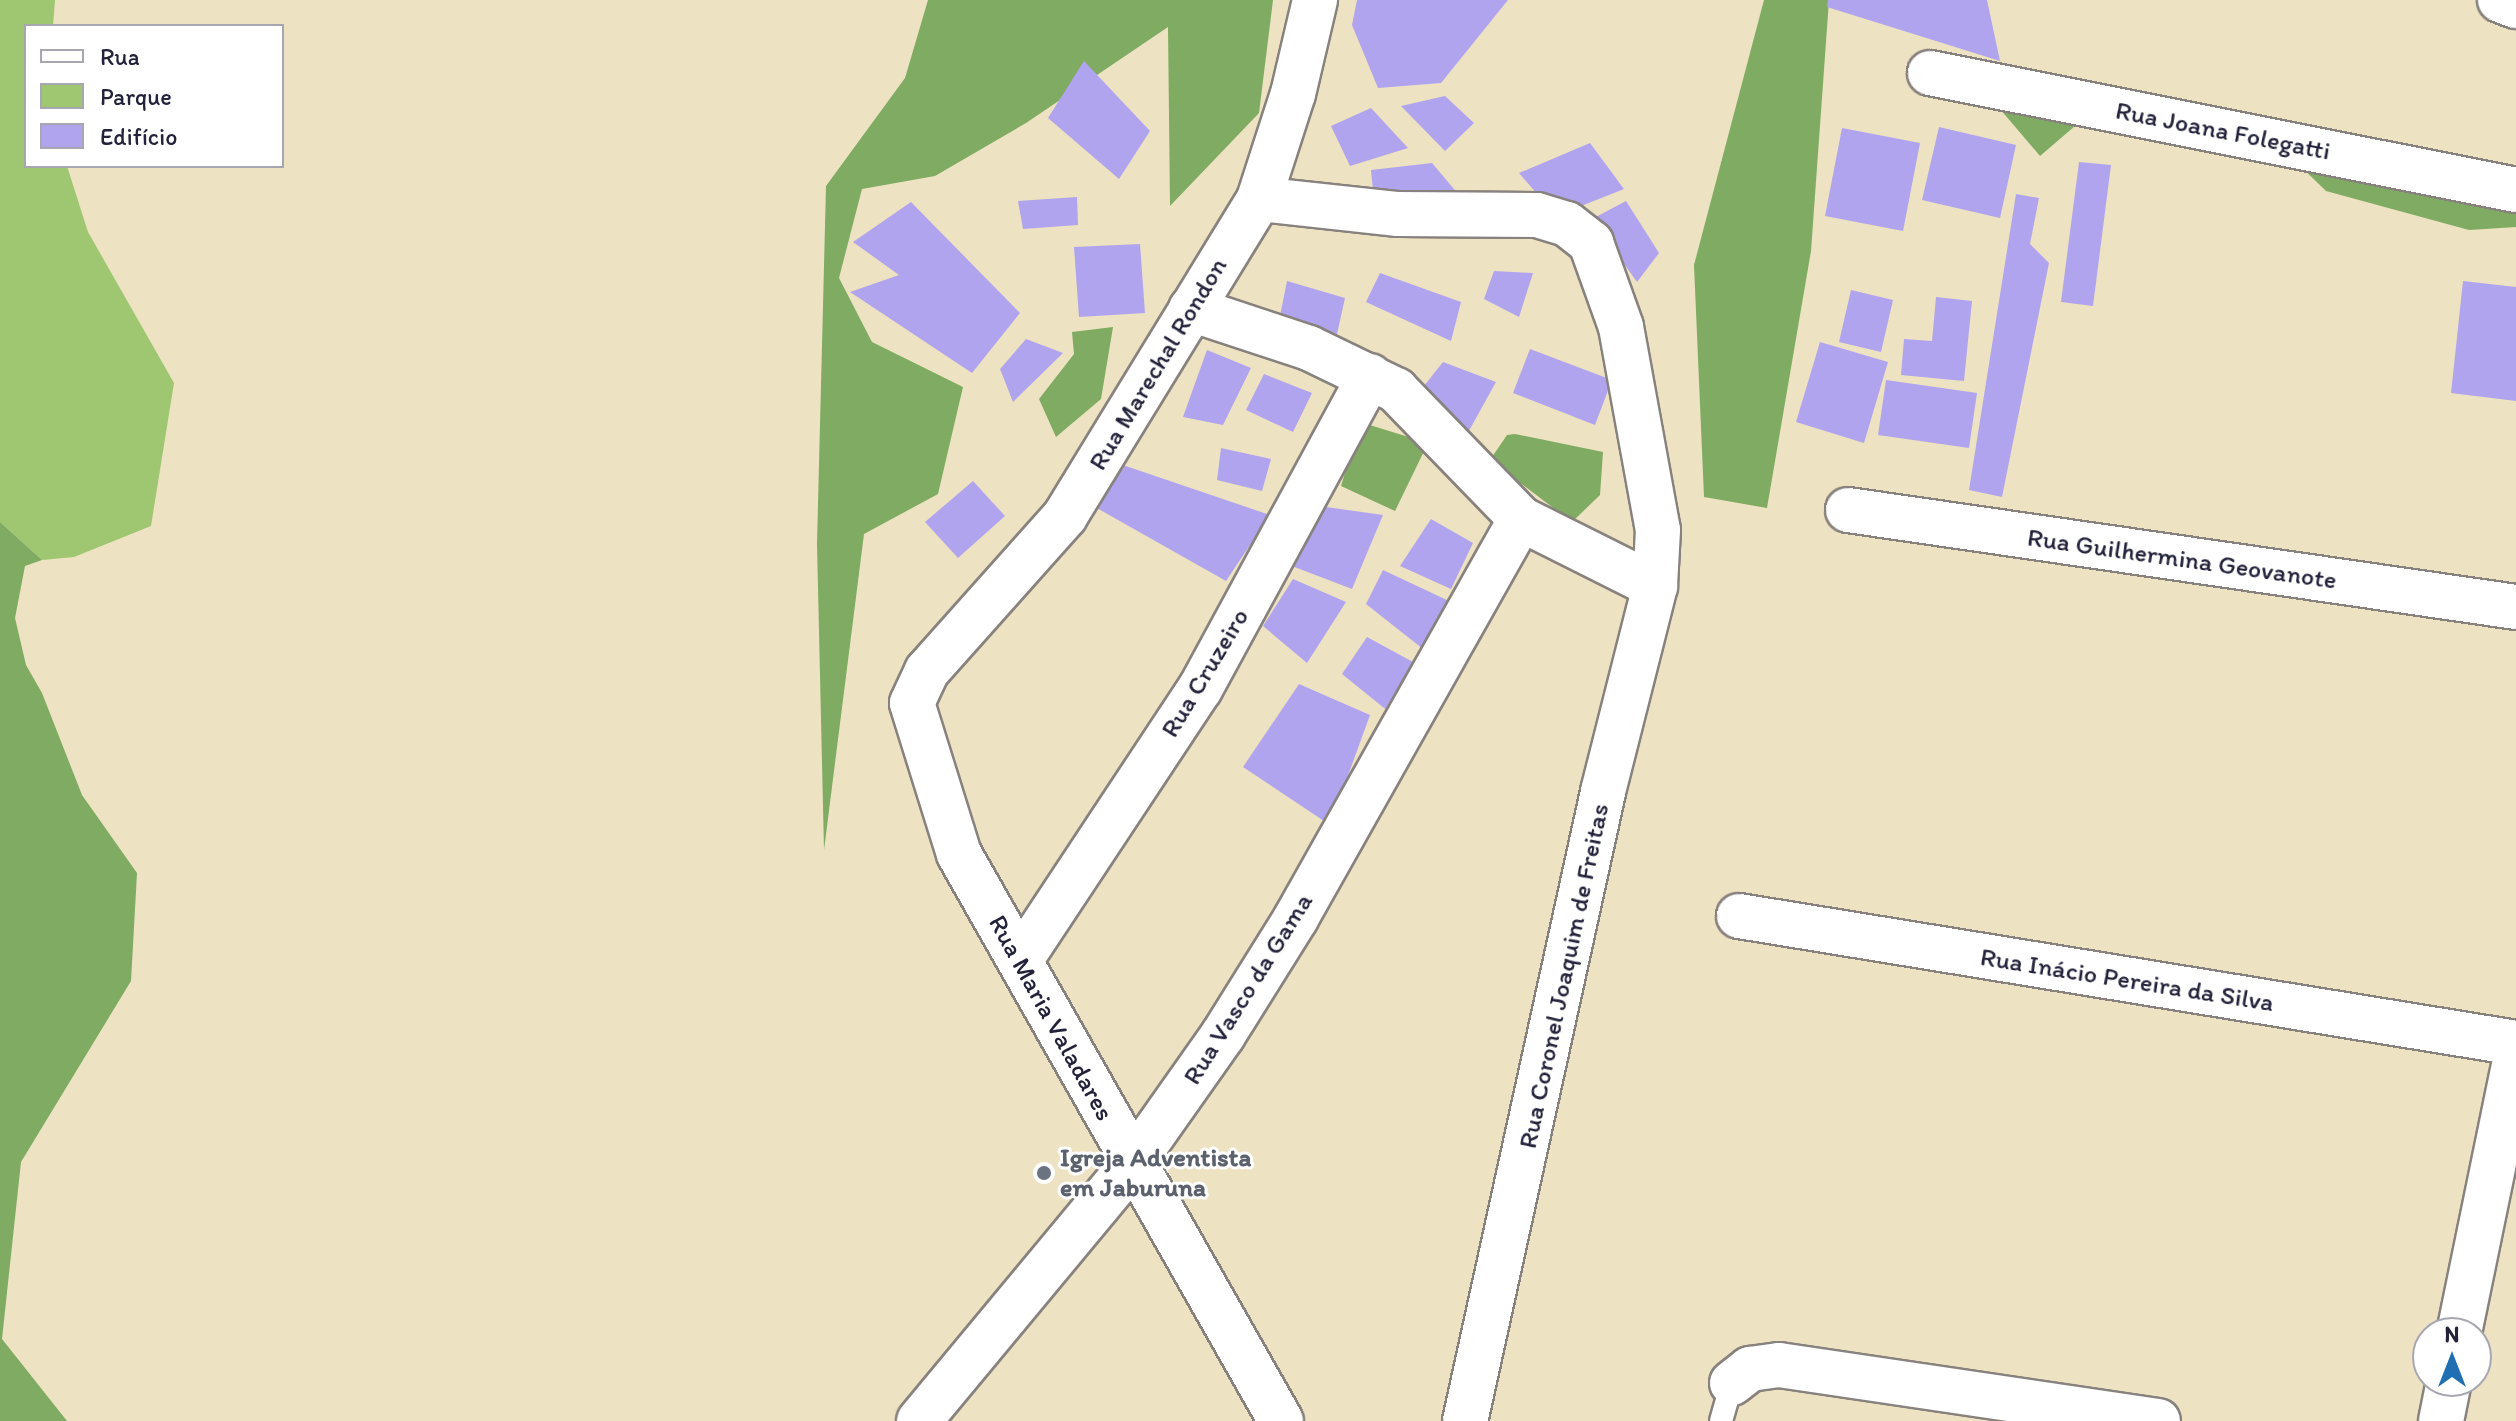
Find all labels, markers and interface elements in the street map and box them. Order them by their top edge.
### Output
legend [24,24,284,168]
text: Rua [100,42,140,71]
text: Parque [100,82,172,111]
street label: Rua Joana Folegatti [2113,95,2333,167]
text: Edifício [100,122,177,151]
street label: Rua Marechal Rondon [1082,252,1234,476]
street label: Rua Guilhermina Geovanote [2026,522,2338,596]
street label: Rua Cruzeiro [1154,603,1256,743]
street label: Rua Coronel Joaquim de Freitas [1512,801,1616,1151]
street label: Rua Vasco da Gama [1177,888,1319,1090]
street label: Rua Maria Valadares [982,910,1120,1126]
street label: Rua Inácio Pereira da Silva [1978,941,2276,1019]
place label: Igreja Adventista em Jaburuna [1060,1142,1252,1204]
marker: Igreja Adventista em Jaburuna [1035,1164,1053,1182]
north arrow [2412,1317,2492,1397]
text: N [2445,1321,2459,1348]

